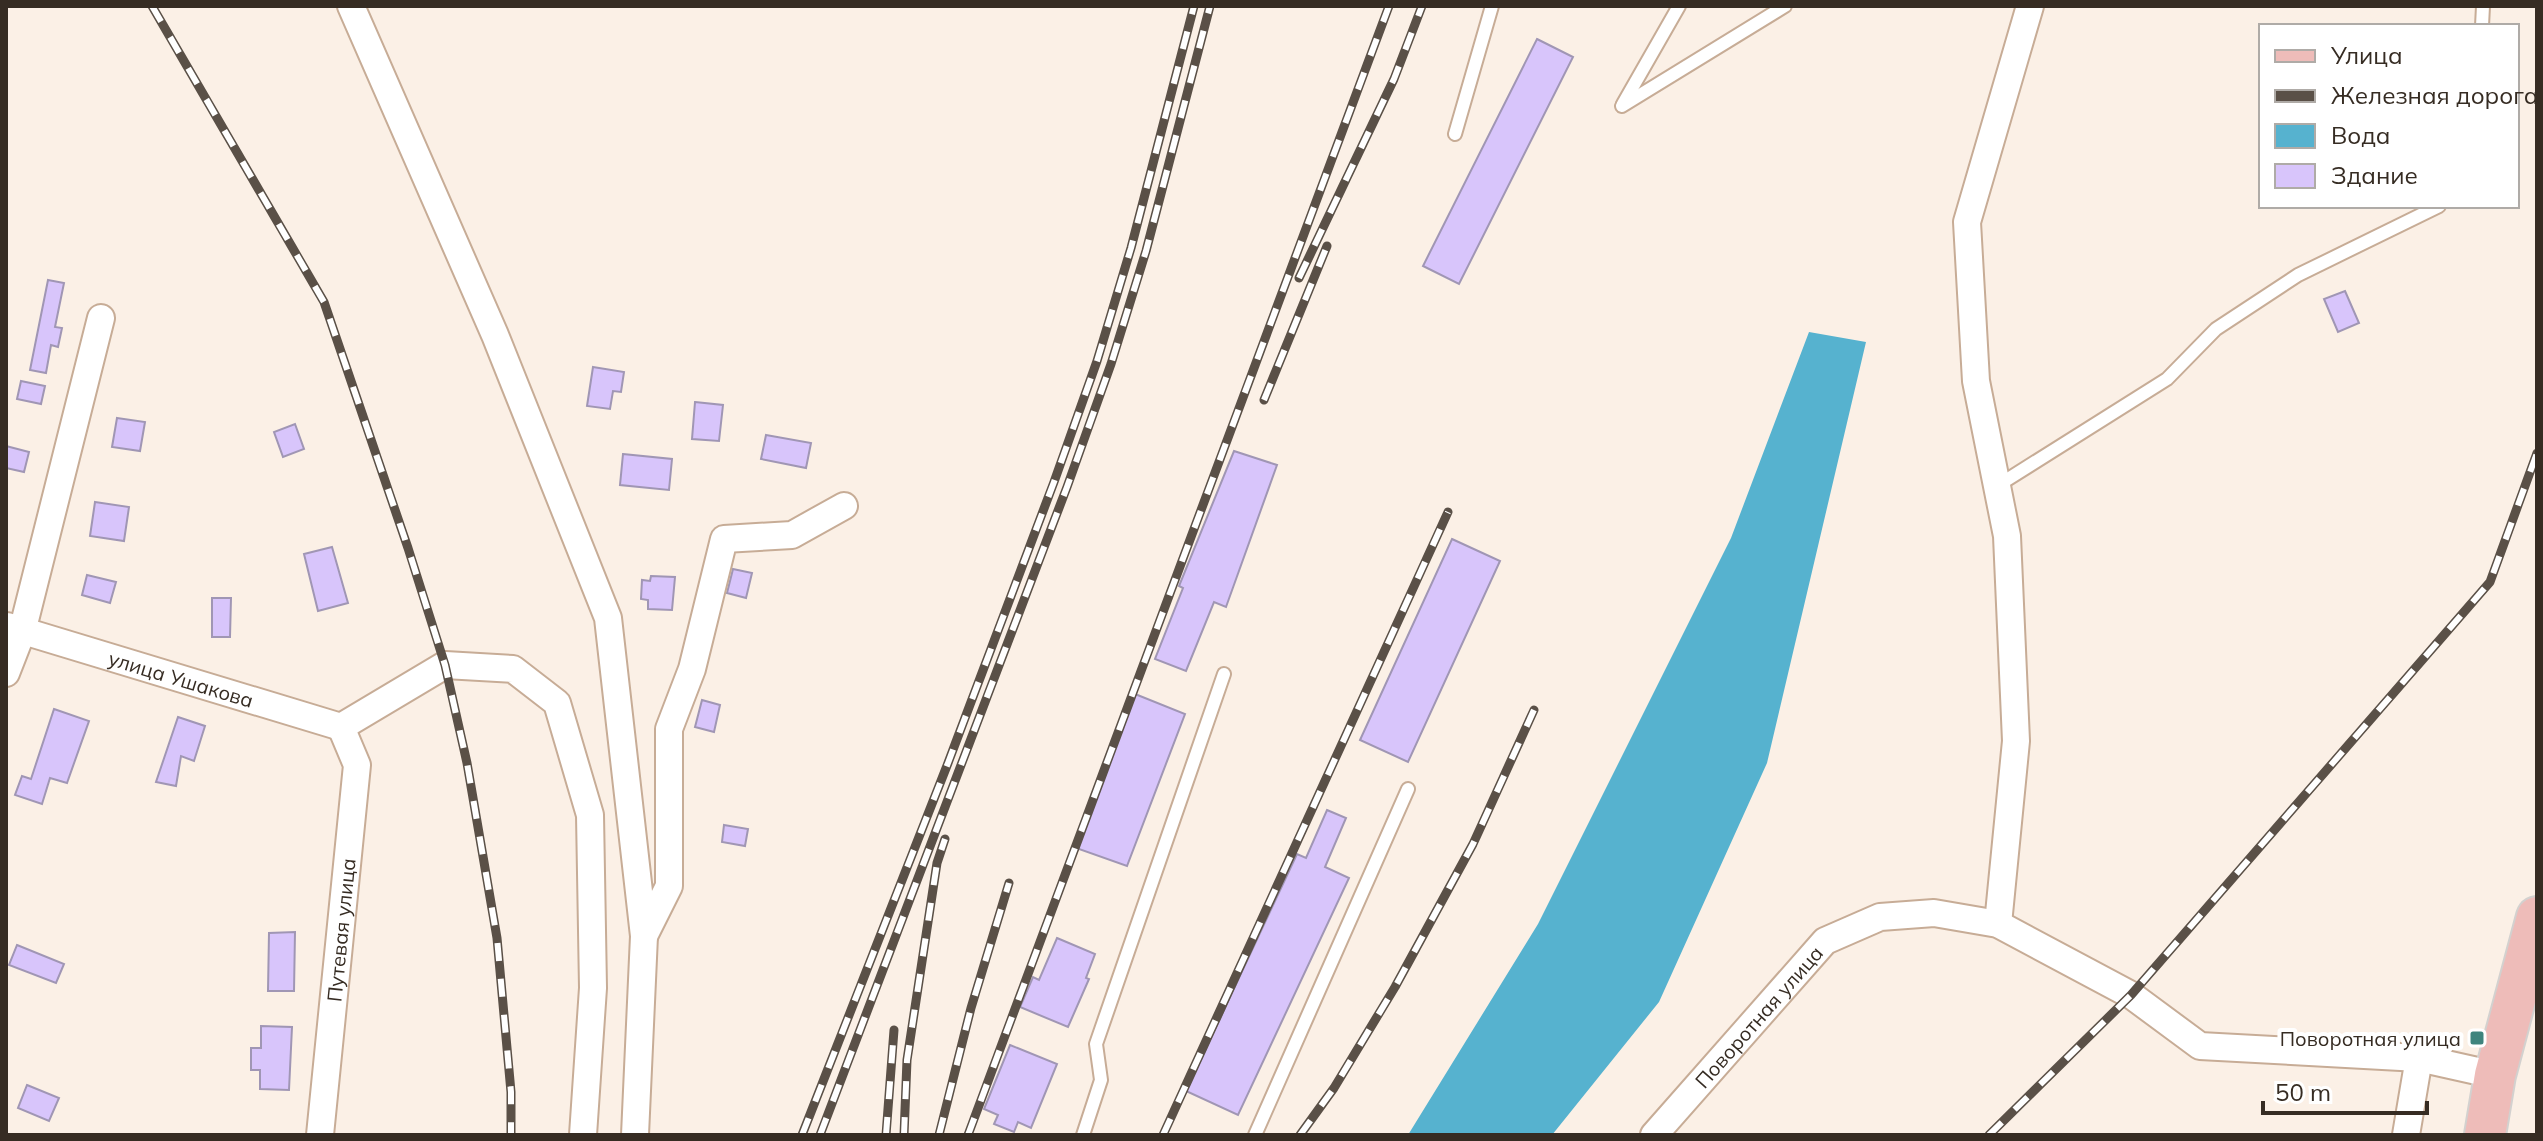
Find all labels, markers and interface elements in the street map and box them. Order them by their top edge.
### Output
legend [2259,24,2519,208]
text: Улица [2330,40,2403,70]
text: Железная дорога [2331,80,2539,110]
text: Вода [2331,120,2391,150]
text: Здание [2331,160,2418,190]
street label: улица Ушакова [106,645,257,712]
street label: Путевая улица [321,857,360,1003]
street label: Поворотная улица [1689,940,1828,1093]
place label: Поворотная улица [2280,1026,2461,1051]
marker: Поворотная улица [2468,1029,2486,1047]
scale bar [2263,1065,2427,1115]
text: 50 m [2275,1077,2331,1107]

